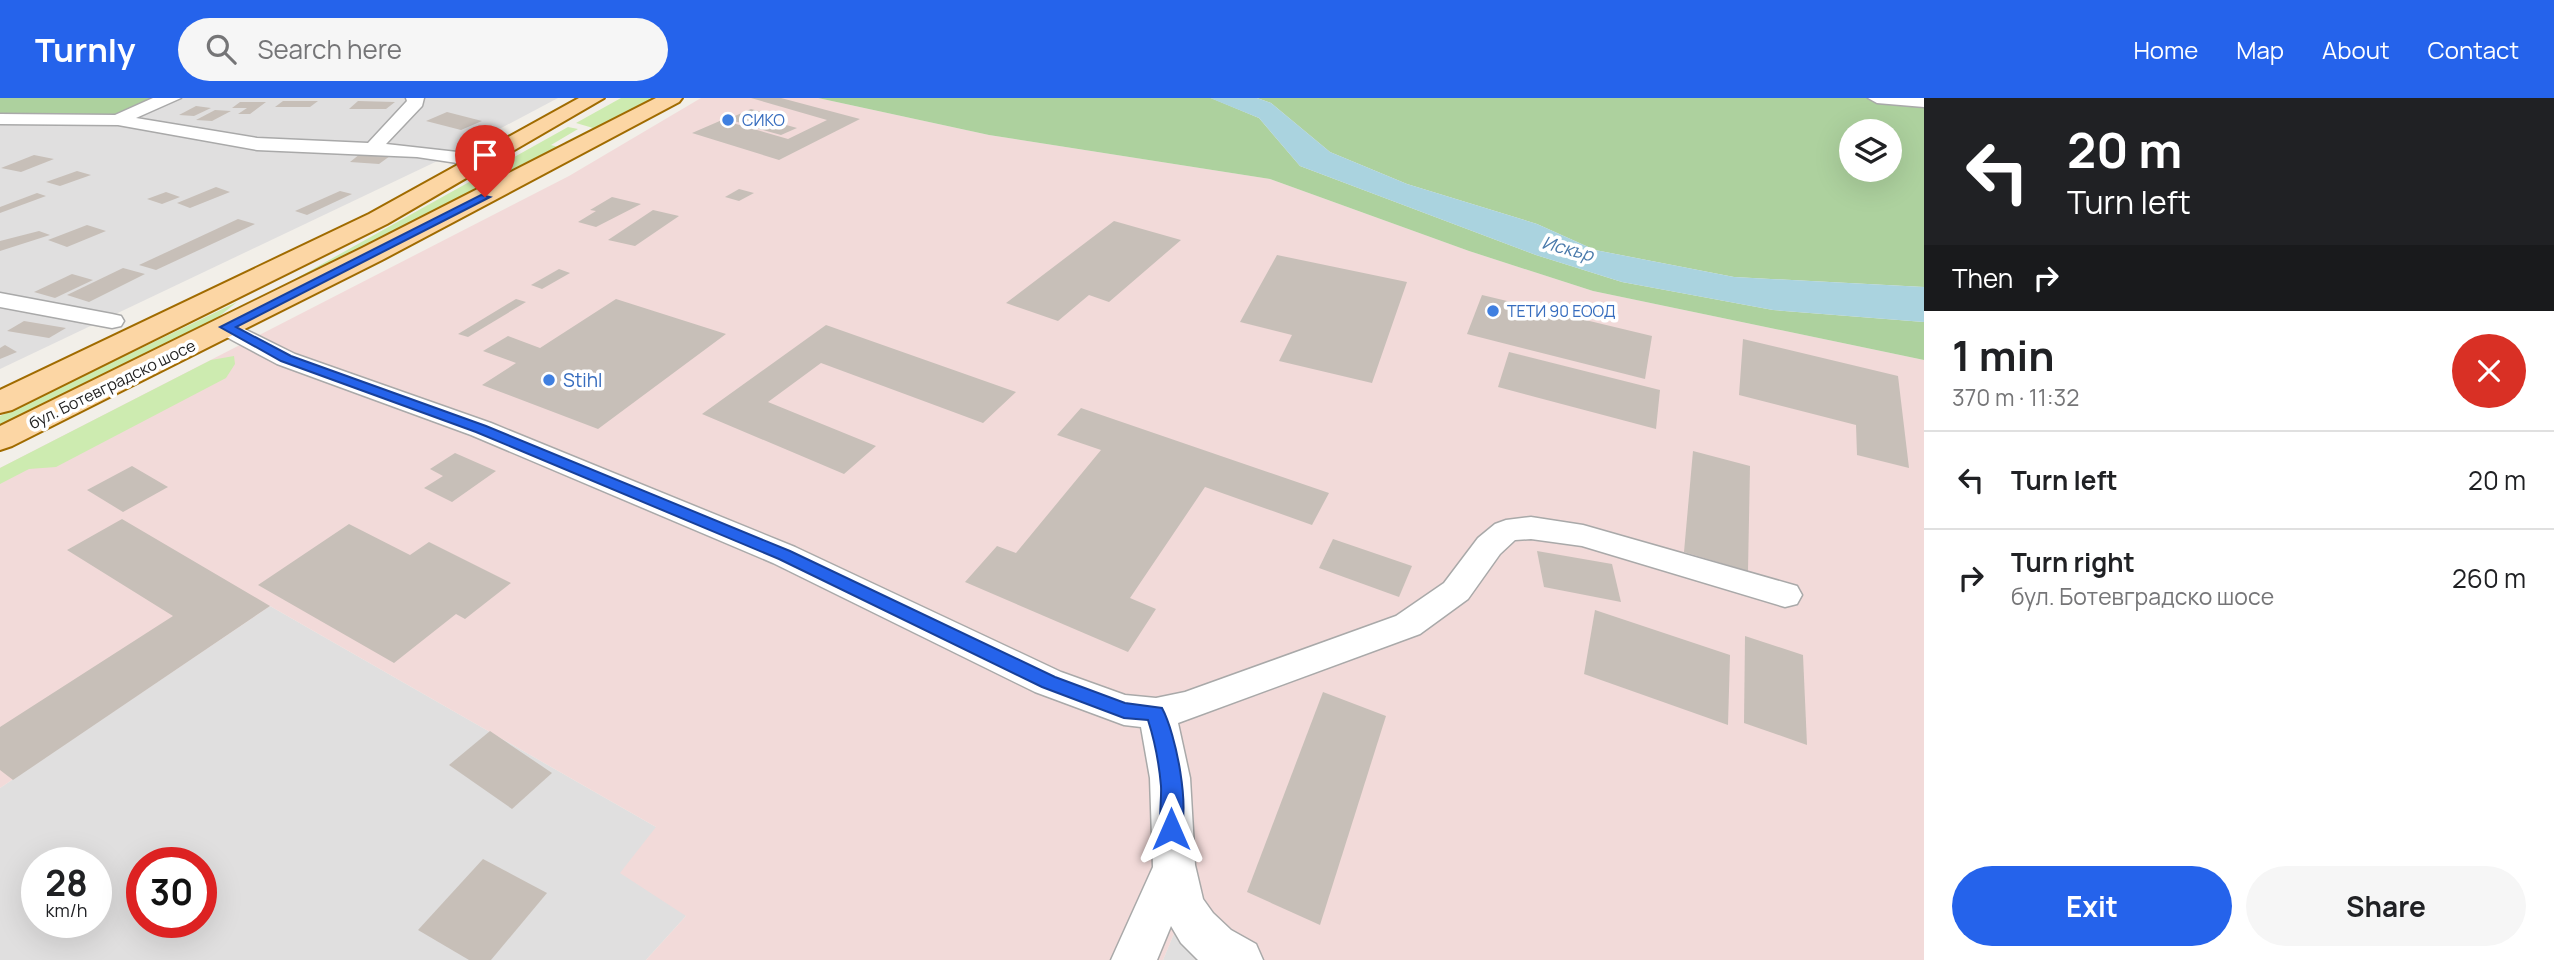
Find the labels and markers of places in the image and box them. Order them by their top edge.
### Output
place label: СИКО [742,109,785,131]
marker: СИКО [720,112,736,128]
pin [455,125,515,197]
place label: ТЕТИ 90 ЕООД [1507,300,1616,322]
marker: ТЕТИ 90 ЕООД [1485,303,1501,319]
place label: Stihl [563,367,602,393]
marker: Stihl [541,372,557,388]

